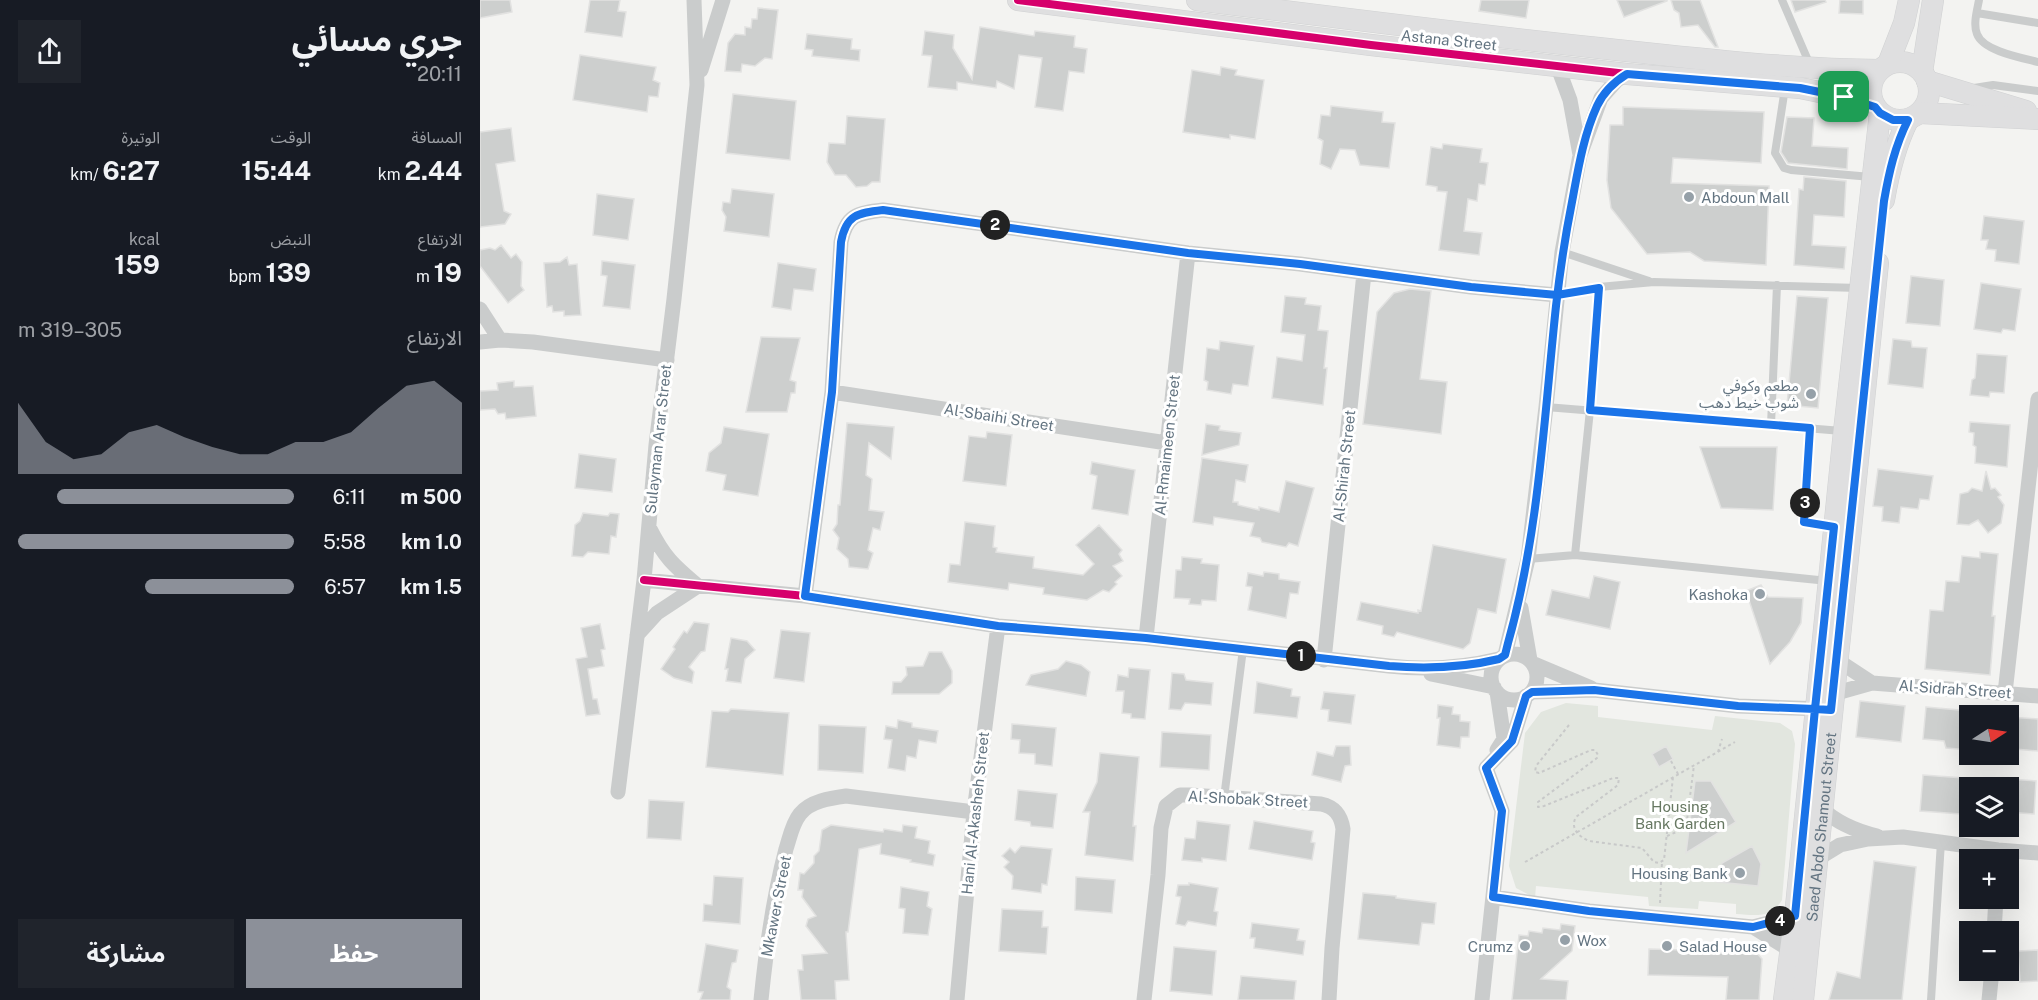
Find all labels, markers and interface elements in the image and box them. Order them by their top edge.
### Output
button: share [18,20,81,83]
text: جري مسائي [292,20,462,58]
street label: Astana Street [1400,27,1498,54]
text: 20:11 [417,62,462,86]
pin [1818,71,1869,122]
icon: arrive [1827,80,1860,113]
text: الوتيرة [122,128,160,147]
text: الوقت [271,128,311,147]
text: المسافة [412,128,462,147]
text: 6:27 [103,155,160,186]
text: 15:44 [241,155,311,186]
text: 2.44 [404,155,462,186]
text: /km [70,165,103,184]
text: km [378,165,404,184]
place label: Abdoun Mall [1701,189,1790,206]
marker: Abdoun Mall [1682,190,1696,204]
pin: 2 [980,210,1010,240]
text: 2 [990,215,1000,234]
text: kcal [129,230,160,249]
text: النبض [270,230,311,249]
text: الارتفاع [418,230,462,249]
text: 159 [114,249,160,280]
text: 139 [266,257,311,288]
text: 19 [434,257,462,288]
text: bpm [229,267,266,286]
text: m [416,267,434,286]
text: 305–319 m [18,318,122,342]
text: الارتفاع [407,326,462,350]
street label: Sulayman Arar Street [642,363,674,515]
street label: Al-Rmaimeen Street [1151,373,1183,516]
place label: مطعم وكوفي شوب خيط دهب [1699,377,1799,412]
marker: مطعم وكوفي شوب خيط دهب [1804,387,1818,401]
street label: Al-Sbaihi Street [943,400,1055,434]
street label: Al-Shirah Street [1330,409,1358,523]
text: 6:11 [333,485,366,509]
text: 500 m [400,485,462,509]
pin: 3 [1790,488,1820,518]
text: 3 [1800,493,1810,512]
text: 5:58 [323,530,366,554]
text: 1.0 km [401,530,462,554]
text: 6:57 [324,575,366,599]
text: 1.5 km [401,575,462,599]
place label: Kashoka [1688,586,1748,603]
marker: Kashoka [1753,587,1767,601]
pin: 1 [1286,641,1316,671]
text: 1 [1298,646,1304,665]
street label: Al-Sidrah Street [1898,677,2012,701]
north arrow [1959,705,2019,765]
map controls [1959,705,2019,981]
street label: Hani Al-Akasheh Street [958,730,992,895]
street label: Saed Abdo Shamout Street [1803,731,1839,923]
button: layers [1959,777,2019,837]
street label: Al-Shobak Street [1187,787,1309,811]
park label: Housing Bank Garden [1635,798,1725,832]
button: + [1959,849,2019,909]
street label: Mkawer Street [758,854,794,958]
place label: Housing Bank [1631,865,1728,882]
marker: Housing Bank [1733,866,1747,880]
pin: 4 [1765,906,1795,936]
text: 4 [1775,911,1785,930]
button: مشاركة [18,919,234,988]
button: حفظ [246,919,462,988]
button: − [1959,921,2019,981]
place label: Wox [1577,932,1607,949]
marker: Wox [1558,933,1572,947]
place label: Crumz [1468,938,1513,955]
place label: Salad House [1679,938,1767,955]
marker: Crumz [1518,939,1532,953]
marker: Salad House [1660,939,1674,953]

